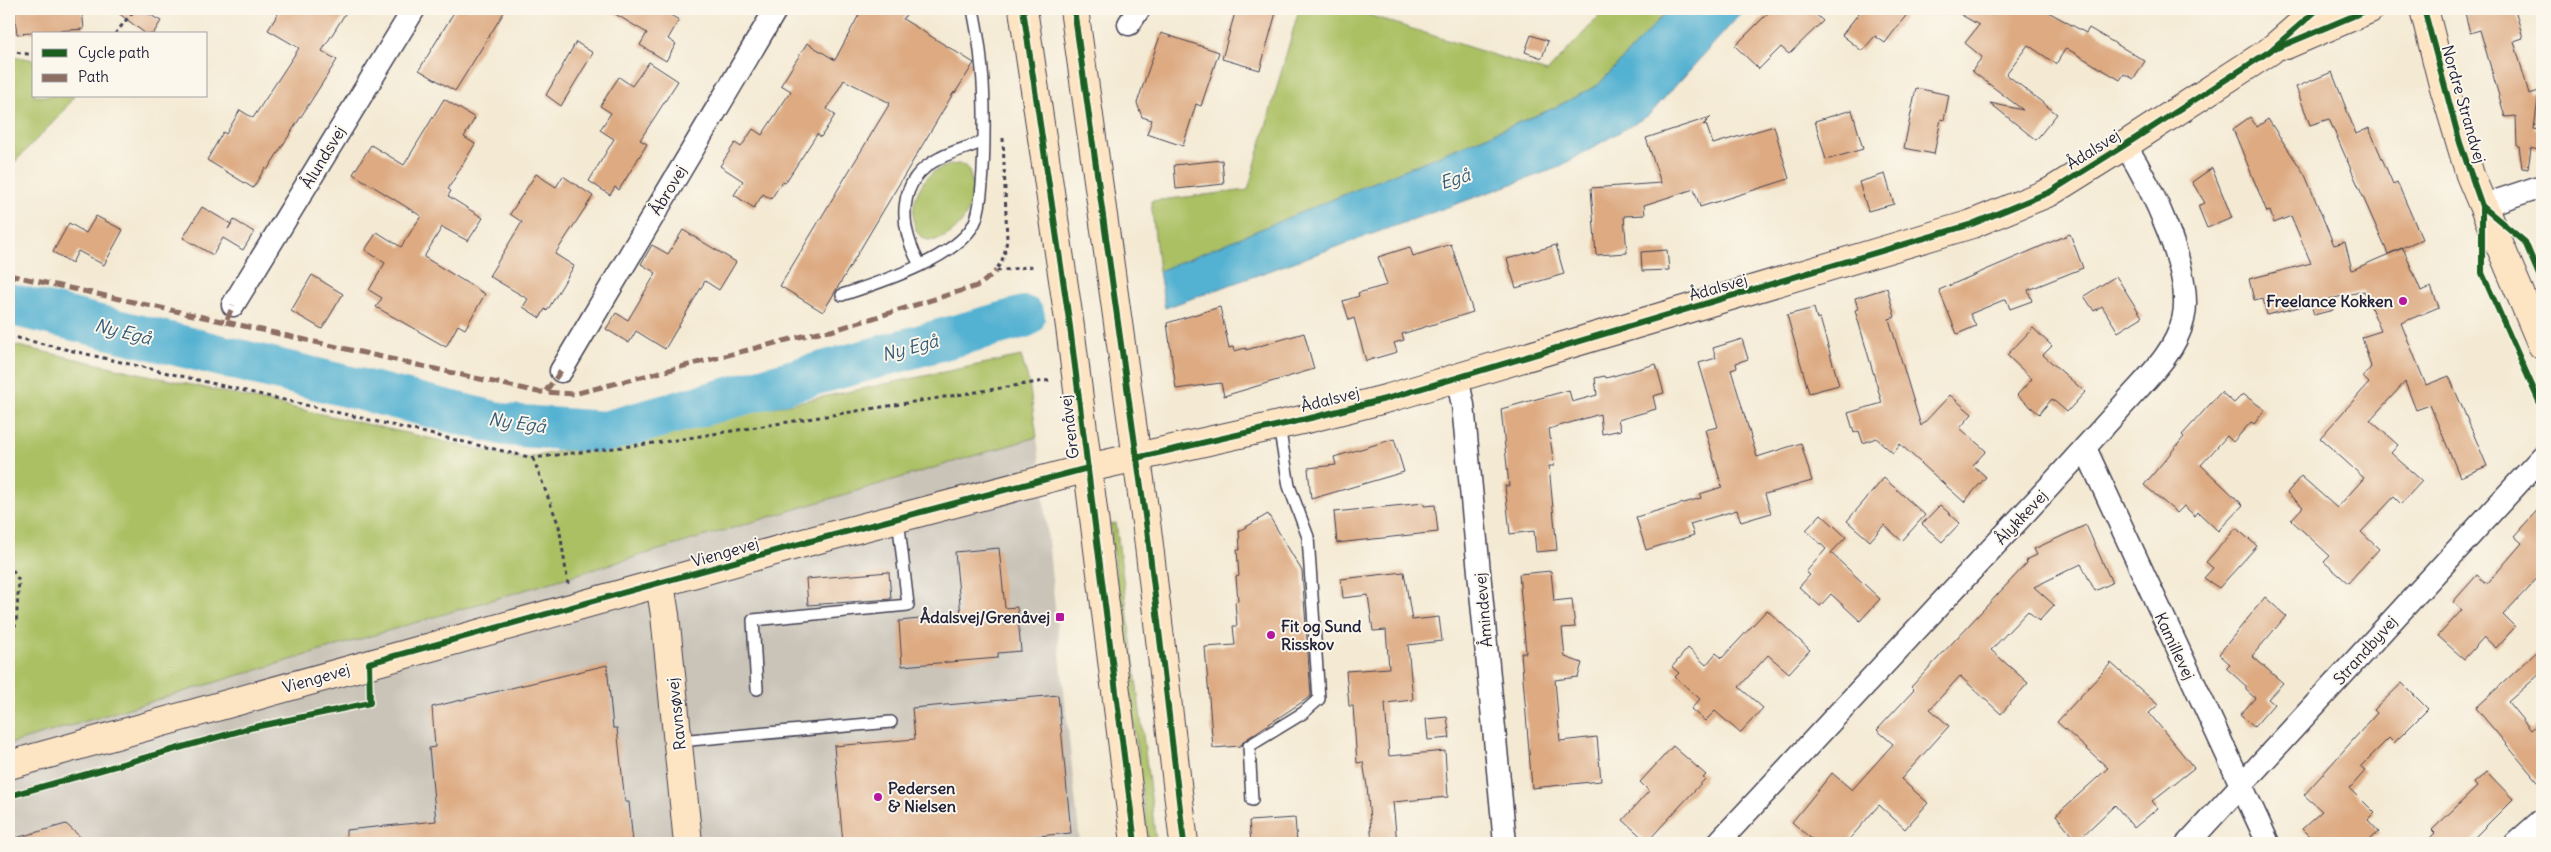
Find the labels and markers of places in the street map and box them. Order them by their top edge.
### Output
place label: Freelance Kokken [2266,291,2393,311]
marker: Freelance Kokken [2397,295,2409,307]
place label: Ådalsvej/Grenåvej [920,606,1050,627]
marker: Ådalsvej/Grenåvej [1054,611,1066,623]
place label: Fit og Sund Risskov [1281,616,1362,654]
marker: Fit og Sund Risskov [1265,629,1277,641]
place label: Pedersen & Nielsen [888,778,956,816]
marker: Pedersen & Nielsen [872,791,884,803]

